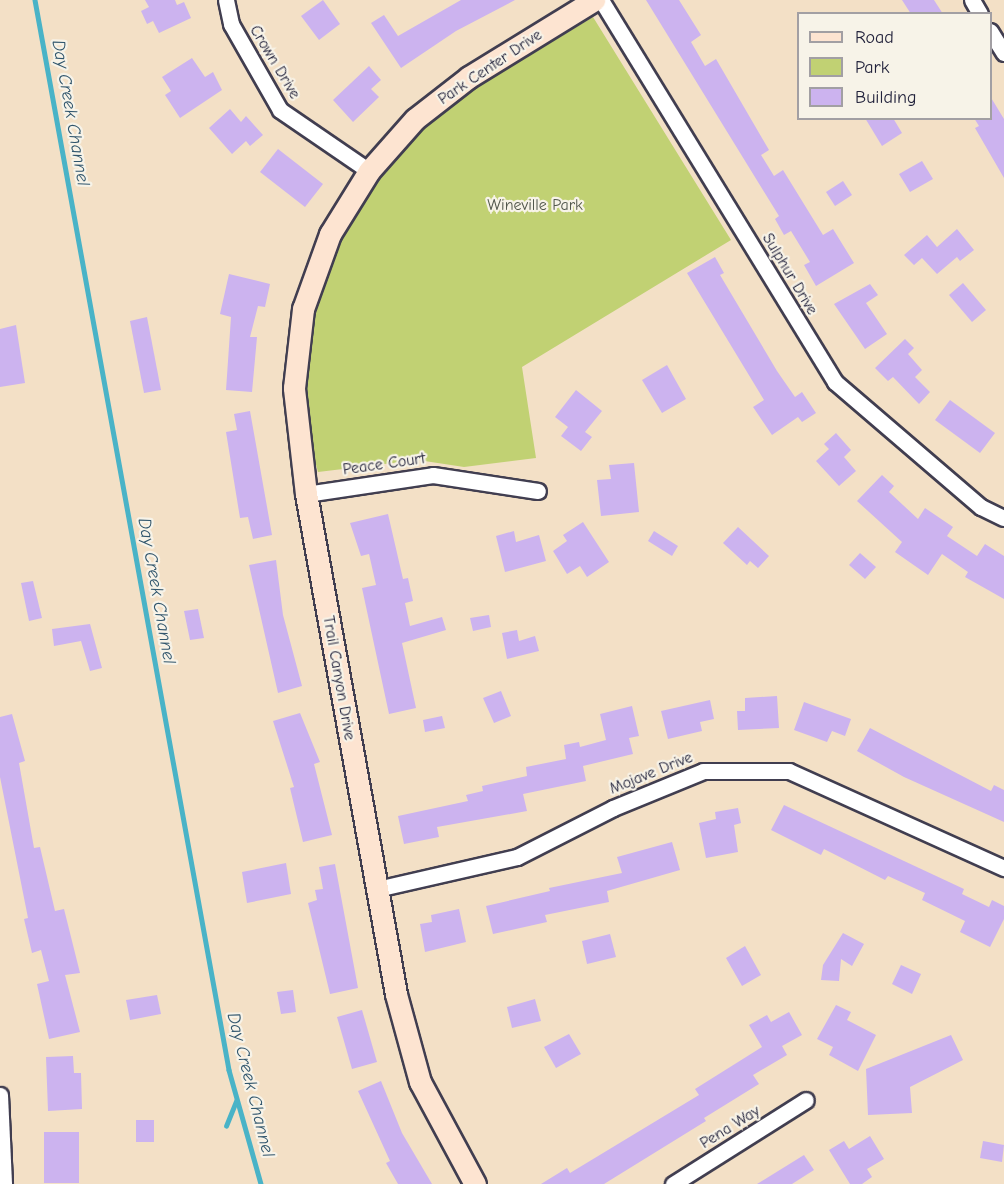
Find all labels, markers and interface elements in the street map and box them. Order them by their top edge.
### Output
legend [797,12,992,120]
street label: Crown Drive [246,22,304,102]
street label: Park Center Drive [435,25,545,109]
text: Road [855,27,894,48]
water label: Day Creek Channel [47,38,93,188]
text: Park [855,57,889,78]
text: Building [855,87,917,108]
park label: Wineville Park [487,195,583,215]
street label: Sulphur Drive [758,230,822,318]
street label: Peace Court [342,449,426,479]
water label: Day Creek Channel [133,516,179,666]
street label: Trail Canyon Drive [319,614,359,742]
street label: Mojave Drive [607,748,695,798]
water label: Day Creek Channel [222,1011,278,1159]
street label: Pena Way [697,1101,763,1153]

